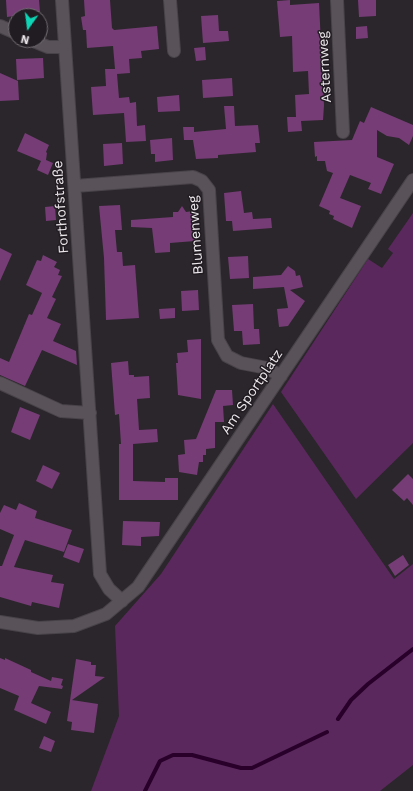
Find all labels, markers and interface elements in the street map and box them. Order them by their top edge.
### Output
north arrow [8,8,48,48]
street label: Asternweg [315,31,335,103]
text: N [20,32,31,46]
street label: Forthofstraße [49,160,73,254]
street label: Blumenweg [185,195,207,275]
street label: Am Sportplatz [217,346,287,438]

